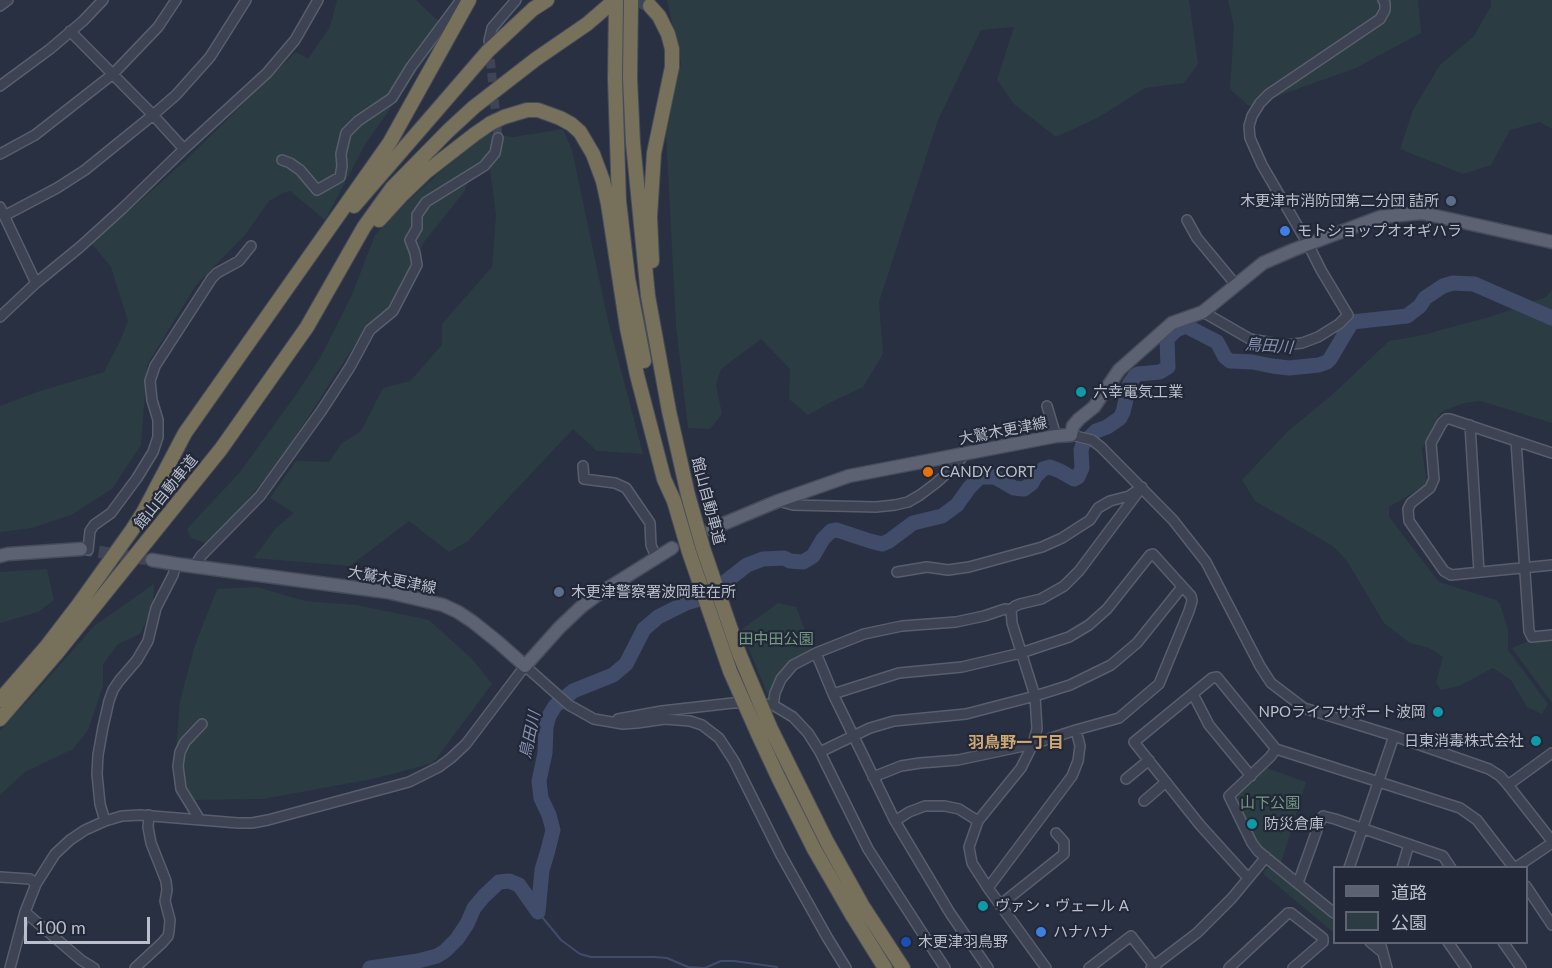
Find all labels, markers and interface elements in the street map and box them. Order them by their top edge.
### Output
place label: 木更津市消防団第二分団 詰所 [1240,192,1439,210]
marker: 木更津市消防団第二分団 詰所 [1444,194,1458,208]
place label: モトショップオオギハラ [1297,222,1462,240]
marker: モトショップオオギハラ [1278,224,1292,238]
water label: 鳥田川 [1244,335,1294,357]
place label: 六幸電気工業 [1093,383,1183,401]
marker: 六幸電気工業 [1074,385,1088,399]
street label: 大鷲木更津線 [957,414,1049,448]
street label: 館山自動車道 [131,451,201,533]
street label: 館山自動車道 [688,455,728,547]
place label: CANDY CORT [940,463,1035,481]
marker: CANDY CORT [921,465,935,479]
street label: 大鷲木更津線 [346,563,438,597]
place label: 木更津警察署波岡駐在所 [571,583,736,601]
marker: 木更津警察署波岡駐在所 [552,585,566,599]
park label: 田中田公園 [739,630,813,648]
place label: NPOライフサポート波岡 [1259,703,1426,721]
marker: NPOライフサポート波岡 [1431,705,1445,719]
water label: 鳥田川 [516,710,544,760]
place label: 日東消毒株式会社 [1404,732,1524,750]
district label: 羽鳥野一丁目 [968,733,1064,753]
marker: 日東消毒株式会社 [1529,734,1543,748]
park label: 山下公園 [1240,794,1300,812]
place label: 防災倉庫 [1264,815,1324,833]
marker: 防災倉庫 [1245,817,1259,831]
legend [1333,866,1528,944]
text: 道路 [1391,881,1427,903]
place label: ヴァン・ヴェール A [995,897,1129,915]
marker: ヴァン・ヴェール A [976,899,990,913]
scale bar [27,905,153,943]
text: 公園 [1391,911,1427,933]
text: 100 m [35,916,86,938]
place label: ハナハナ [1053,923,1113,941]
marker: ハナハナ [1034,925,1048,939]
place label: 木更津羽鳥野 [918,933,1008,951]
marker: 木更津羽鳥野 [899,935,913,949]

